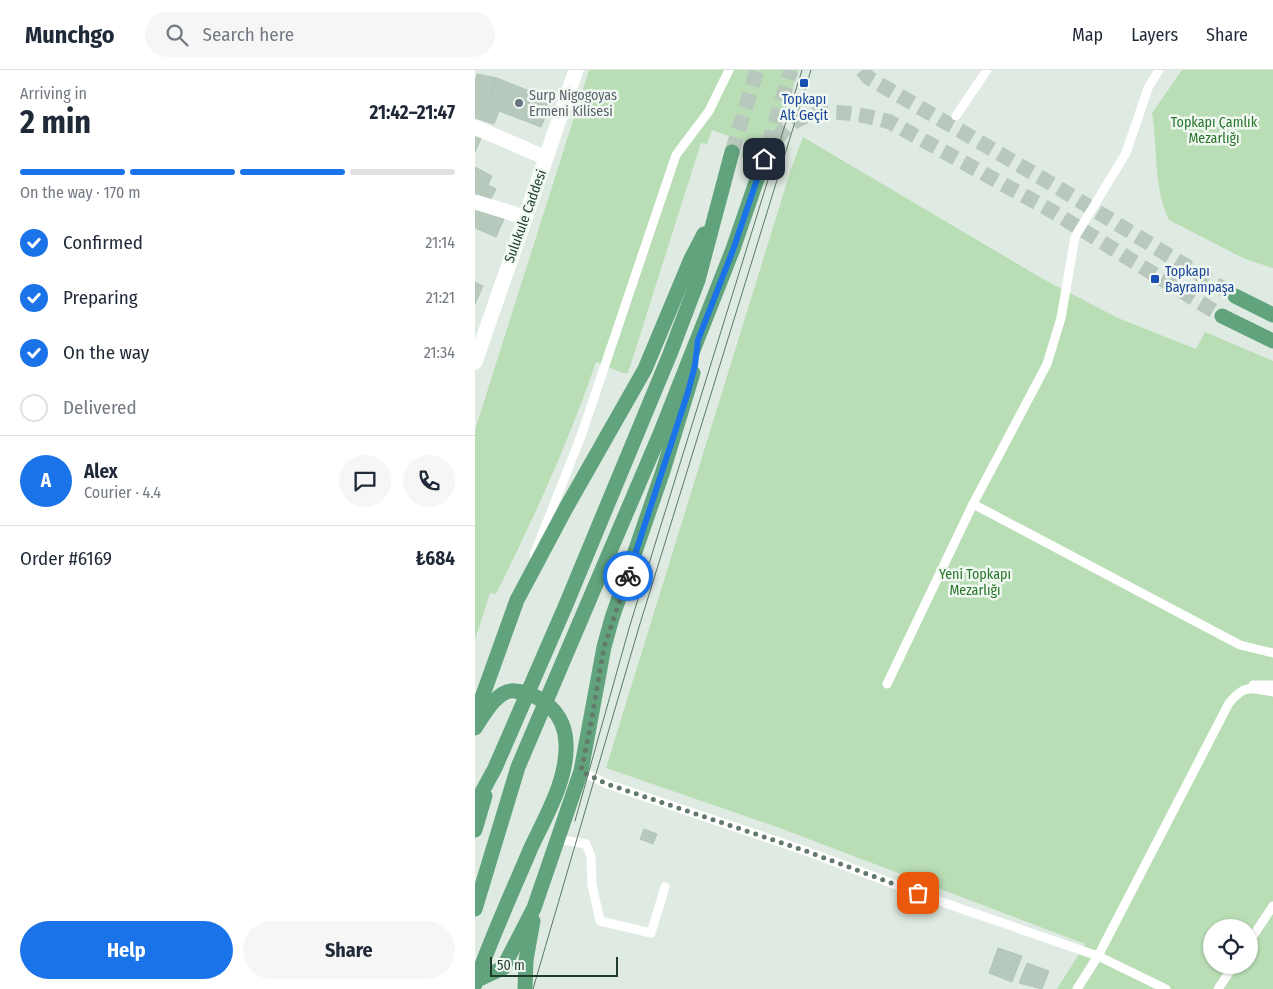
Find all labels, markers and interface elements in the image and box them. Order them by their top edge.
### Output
search box [145,12,495,57]
text: Munchgo [25,21,115,49]
icon: search [163,21,191,49]
text: Search here [203,23,294,46]
text: Map [1072,24,1103,46]
text: Layers [1131,24,1178,46]
text: Share [1206,24,1248,46]
marker: Topkapı Alt Geçit [798,77,810,89]
text: Arriving in [20,84,87,103]
place label: Surp Nigogoyas Ermeni Kilisesi [529,87,617,120]
place label: Topkapı Alt Geçit [780,91,828,124]
marker: Surp Nigogoyas Ermeni Kilisesi [513,97,525,109]
text: 21:42–21:47 [370,101,455,124]
text: 2 min [20,103,91,141]
park label: Topkapı Çamlık Mezarlığı [1171,114,1258,147]
pin [743,138,785,180]
icon: home [750,145,778,173]
street label: Sulukule Caddesi [501,167,550,265]
text: On the way · 170 m [20,183,140,202]
icon: check [20,229,48,257]
text: Confirmed [63,231,143,254]
text: 21:14 [425,233,455,252]
place label: Topkapı Bayrampaşa [1165,263,1235,296]
marker: Topkapı Bayrampaşa [1149,273,1161,285]
icon: check [20,284,48,312]
text: Preparing [63,286,138,309]
text: 21:21 [426,288,455,307]
icon: check [20,339,48,367]
text: On the way [63,341,149,364]
text: 21:34 [424,343,455,362]
text: Delivered [63,396,137,419]
button: chat [339,455,391,507]
button: phone [403,455,455,507]
text: Alex [84,460,118,483]
text: A [41,469,51,492]
text: Courier · 4.4 [84,483,161,502]
text: Order #6169 [20,547,112,570]
text: ₺684 [415,547,455,570]
courier [603,551,653,601]
icon: bike [614,562,642,590]
park label: Yeni Topkapı Mezarlığı [939,566,1011,599]
pin [897,872,939,914]
icon: bag [904,879,932,907]
map controls [1203,919,1258,974]
button: locate [1203,919,1258,974]
button: Help [20,921,233,979]
button: Share [243,921,455,979]
scale bar [490,954,617,977]
text: 50 m [497,957,525,974]

